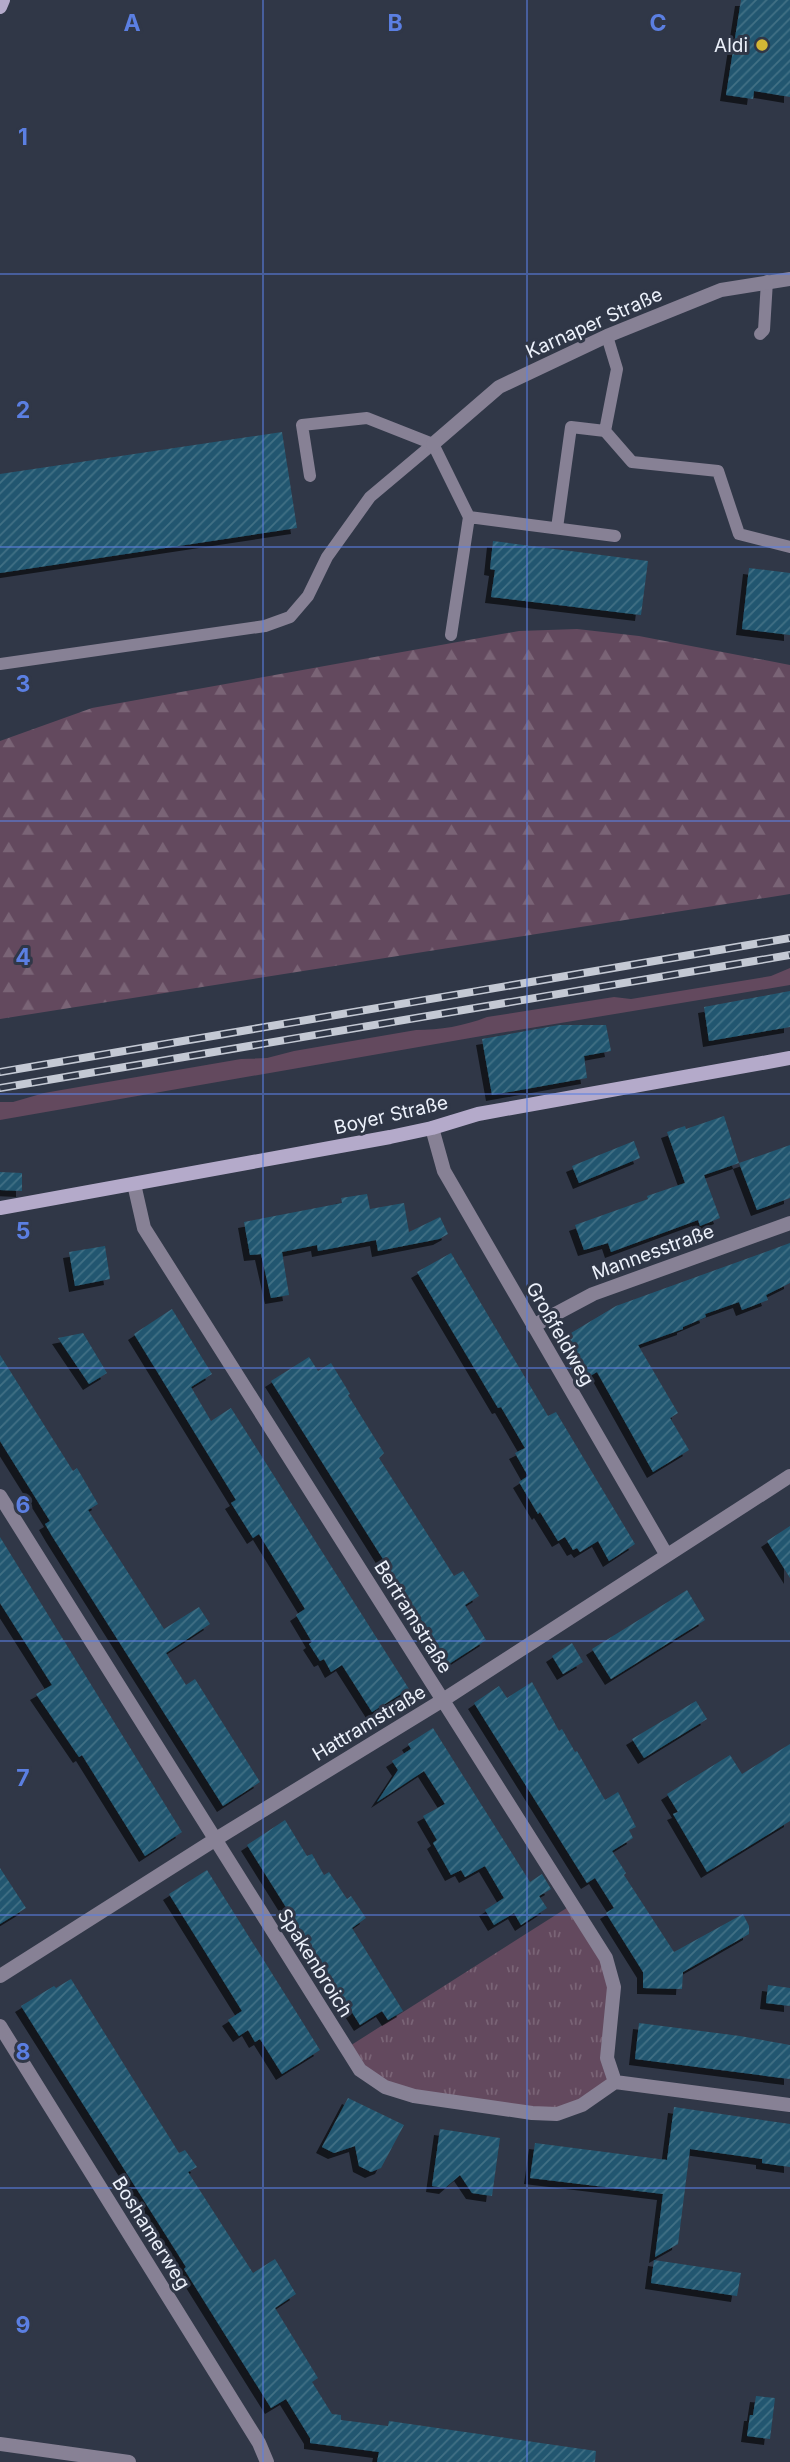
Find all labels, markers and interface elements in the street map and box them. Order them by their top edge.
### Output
text: A [123,9,141,37]
text: B [387,9,403,37]
text: C [649,9,667,37]
place label: Aldi [714,34,748,57]
marker: Aldi [754,37,770,53]
text: 1 [18,123,28,151]
street label: Karnaper Straße [522,283,666,363]
text: 2 [16,396,30,424]
text: 3 [16,670,30,698]
text: 4 [15,943,31,971]
street label: Boyer Straße [332,1091,450,1139]
text: 5 [16,1217,30,1245]
street label: Mannesstraße [589,1219,717,1285]
street label: Großfeldweg [521,1278,599,1390]
text: 6 [16,1491,30,1519]
street label: Bertramstraße [369,1556,457,1678]
street label: Hattramstraße [308,1680,430,1766]
text: 7 [16,1764,30,1792]
street label: Spakenbroich [273,1905,357,2021]
text: 8 [16,2038,30,2066]
street label: Boshamerweg [107,2172,195,2294]
text: 9 [16,2311,30,2339]

